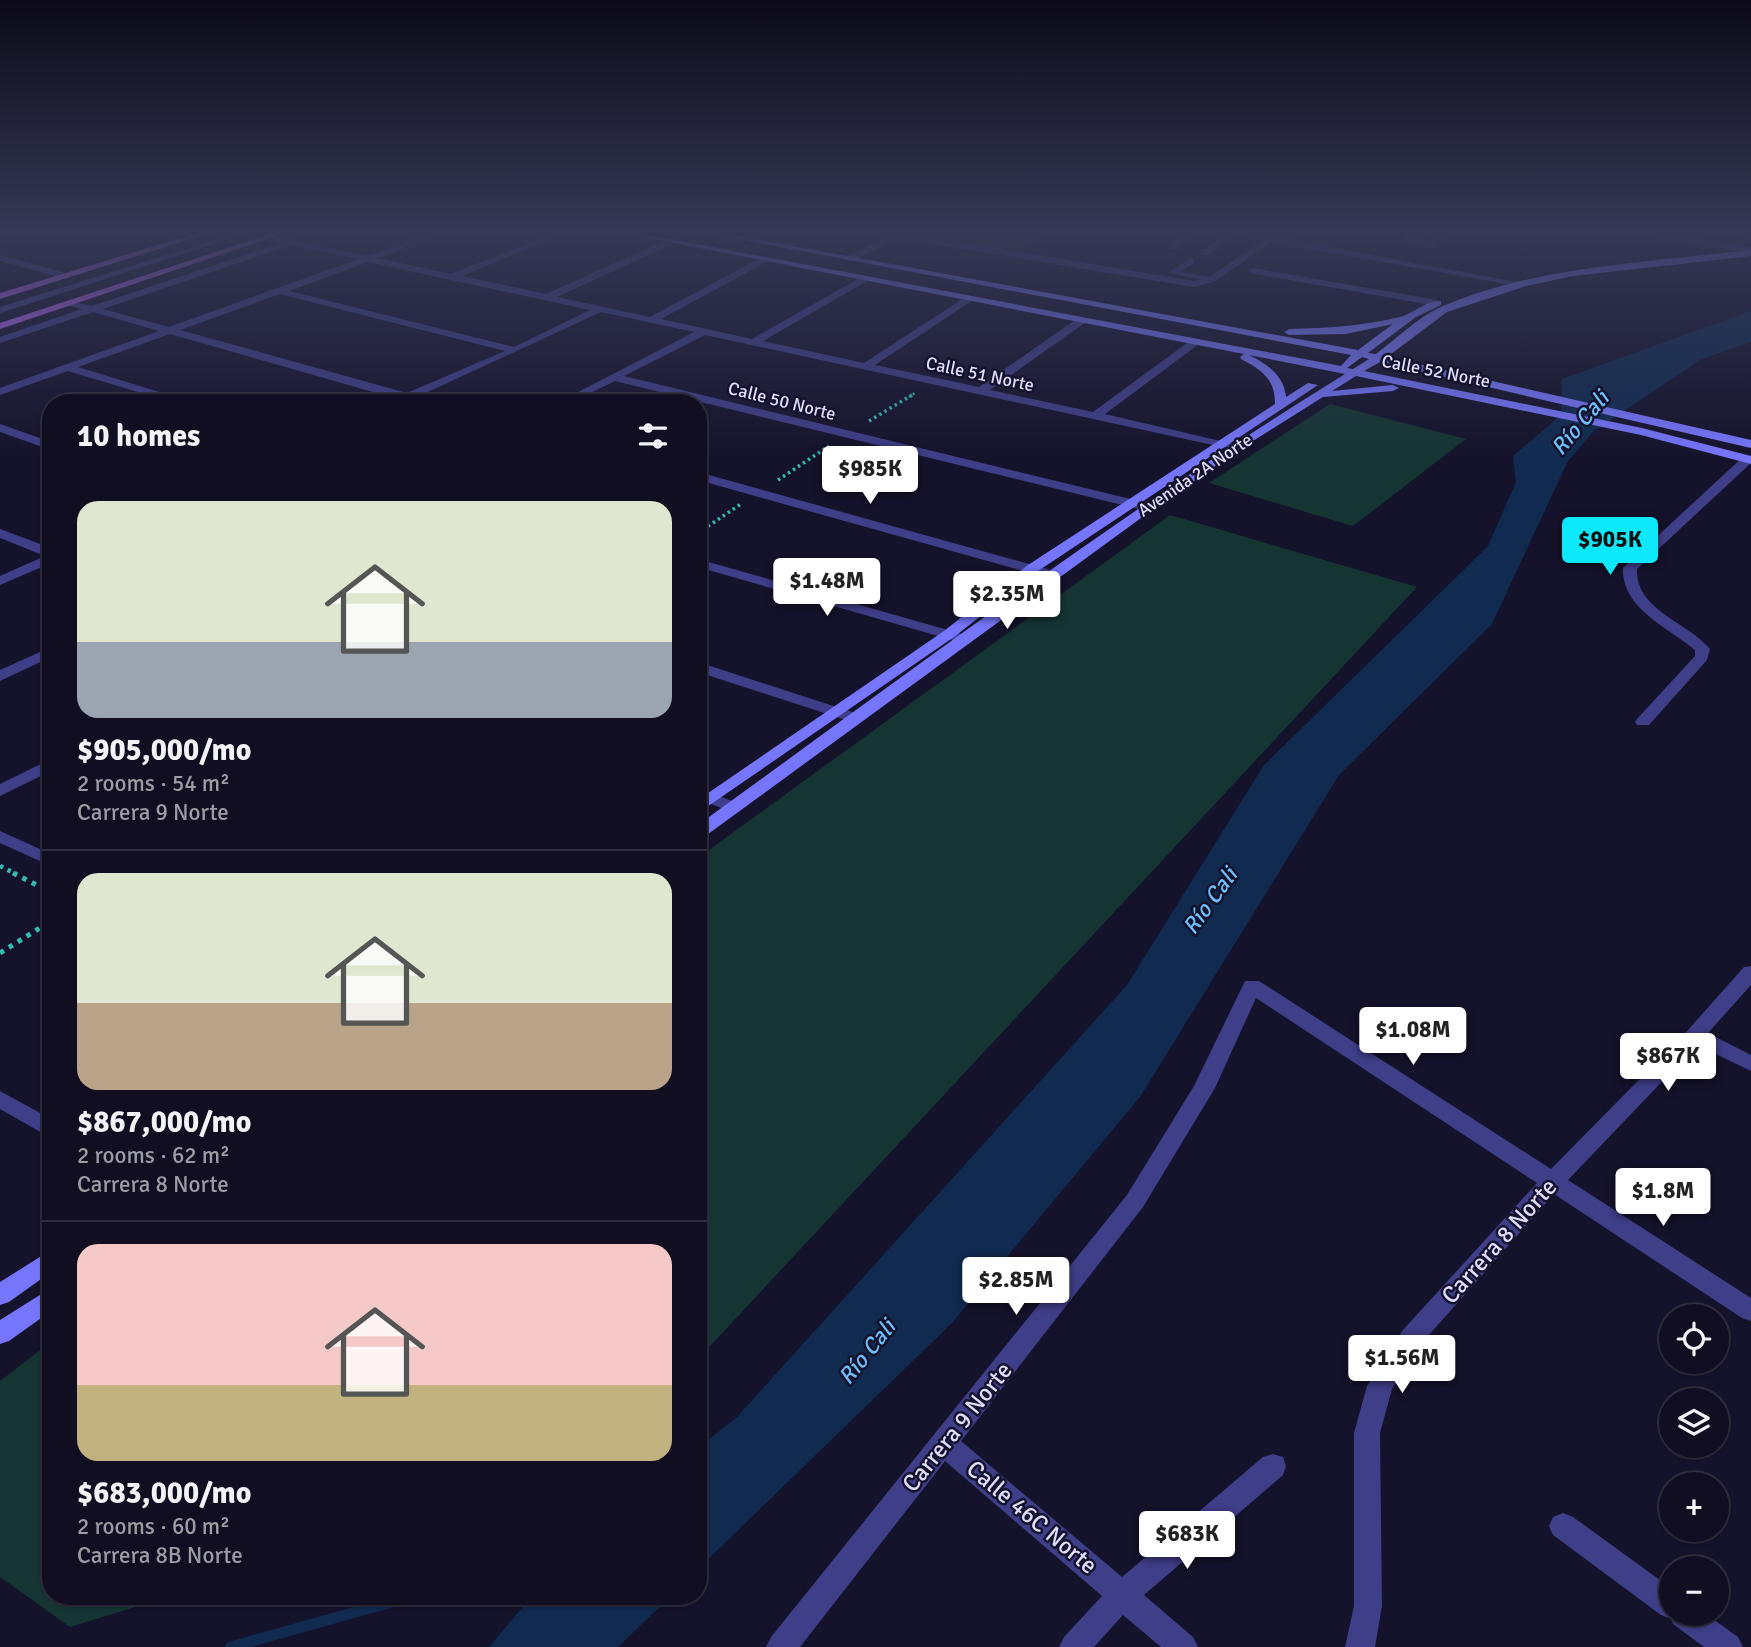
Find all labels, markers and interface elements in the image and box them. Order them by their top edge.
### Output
street label: Calle 52 Norte [1380,350,1492,392]
street label: Calle 51 Norte [924,352,1036,396]
street label: Calle 50 Norte [726,377,838,425]
water label: Río Cali [1545,383,1617,461]
icon: filters [634,417,672,455]
text: 10 homes [77,418,200,455]
street label: Avenida 2A Norte [1134,429,1256,521]
pin: $985K [821,447,919,506]
text: $985K [838,454,902,483]
pin: $905K [1561,518,1659,577]
text: $905K [1578,525,1642,554]
icon: home [312,546,438,672]
pin: $1.48M [770,558,884,618]
text: $1.48M [789,566,865,595]
pin: $2.35M [950,572,1064,631]
text: $2.35M [969,579,1045,608]
text: $905,000/mo [77,732,251,769]
text: 2 rooms · 54 m² [77,769,230,798]
text: Carrera 9 Norte [77,798,229,827]
water label: Río Cali [1176,860,1245,940]
icon: home [312,918,438,1044]
pin: $1.08M [1356,1007,1470,1067]
text: $1.08M [1375,1015,1451,1044]
pin: $867K [1619,1034,1717,1093]
text: $867K [1636,1041,1700,1070]
text: $867,000/mo [77,1104,251,1141]
text: 2 rooms · 62 m² [77,1141,230,1170]
pin: $1.8M [1614,1168,1712,1228]
text: Carrera 8 Norte [77,1170,229,1199]
street label: Carrera 8 Norte [1435,1172,1563,1310]
text: $1.8M [1631,1176,1695,1205]
pin: $2.85M [959,1258,1073,1317]
text: $2.85M [978,1265,1054,1294]
icon: home [312,1289,438,1415]
map controls [1659,1304,1729,1626]
button: locate [1659,1304,1729,1374]
water label: Río Cali [832,1311,904,1390]
pin: $1.56M [1345,1336,1459,1395]
text: $1.56M [1364,1343,1440,1372]
street label: Carrera 9 Norte [896,1356,1018,1498]
button: layers [1659,1388,1729,1458]
street label: Calle 46C Norte [961,1454,1103,1580]
button: + [1659,1472,1729,1542]
text: $683,000/mo [77,1475,251,1512]
text: 2 rooms · 60 m² [77,1512,230,1541]
pin: $683K [1138,1512,1236,1571]
text: $683K [1155,1519,1219,1548]
text: Carrera 8B Norte [77,1541,243,1570]
button: − [1659,1556,1729,1626]

